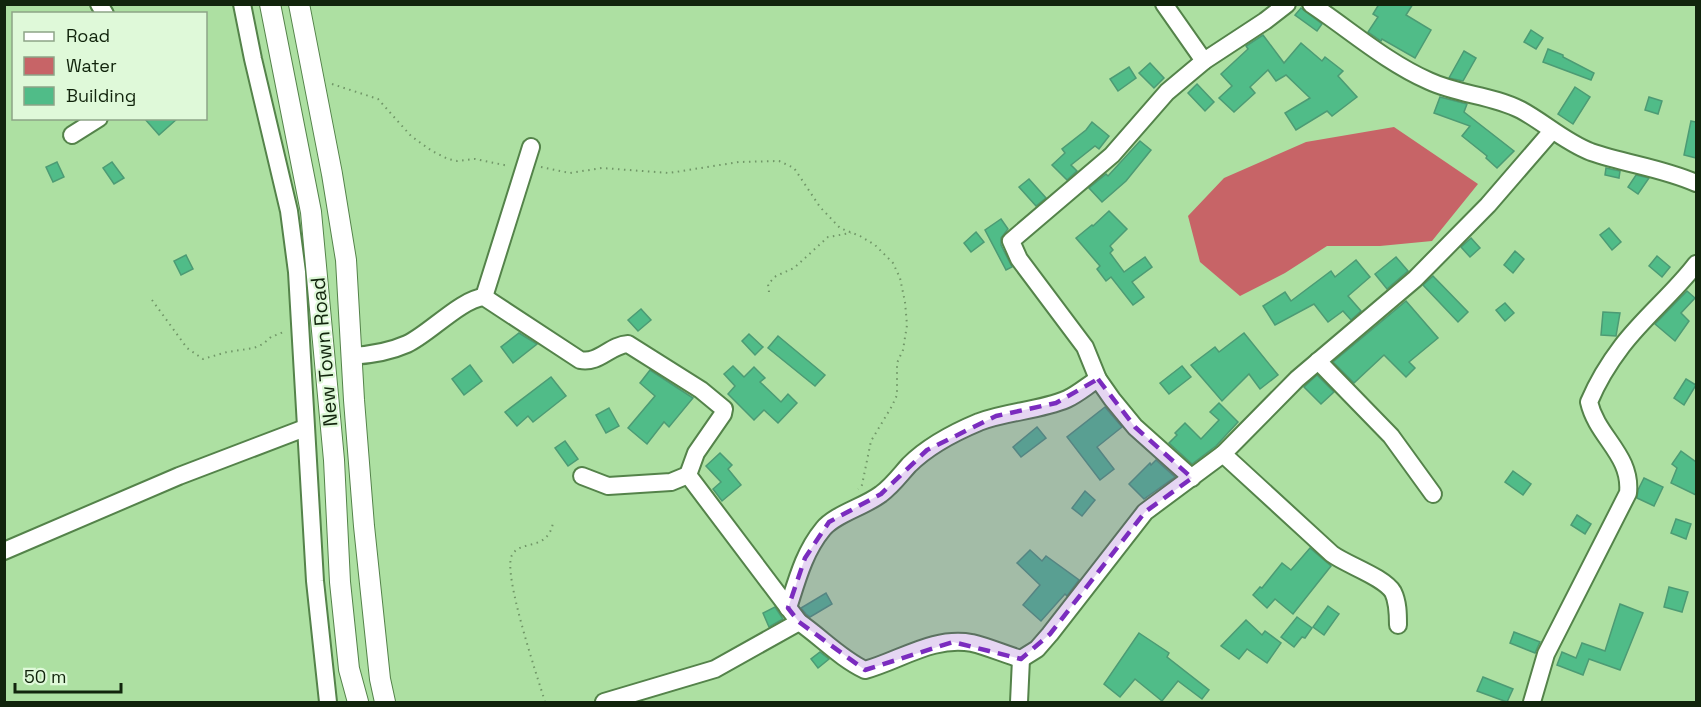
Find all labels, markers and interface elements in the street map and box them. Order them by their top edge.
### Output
legend [12,12,207,120]
text: Road [66,24,110,47]
text: Water [66,54,117,77]
text: Building [66,84,136,107]
street label: New Town Road [305,276,343,428]
scale bar [15,656,122,694]
text: 50 m [24,665,66,688]

